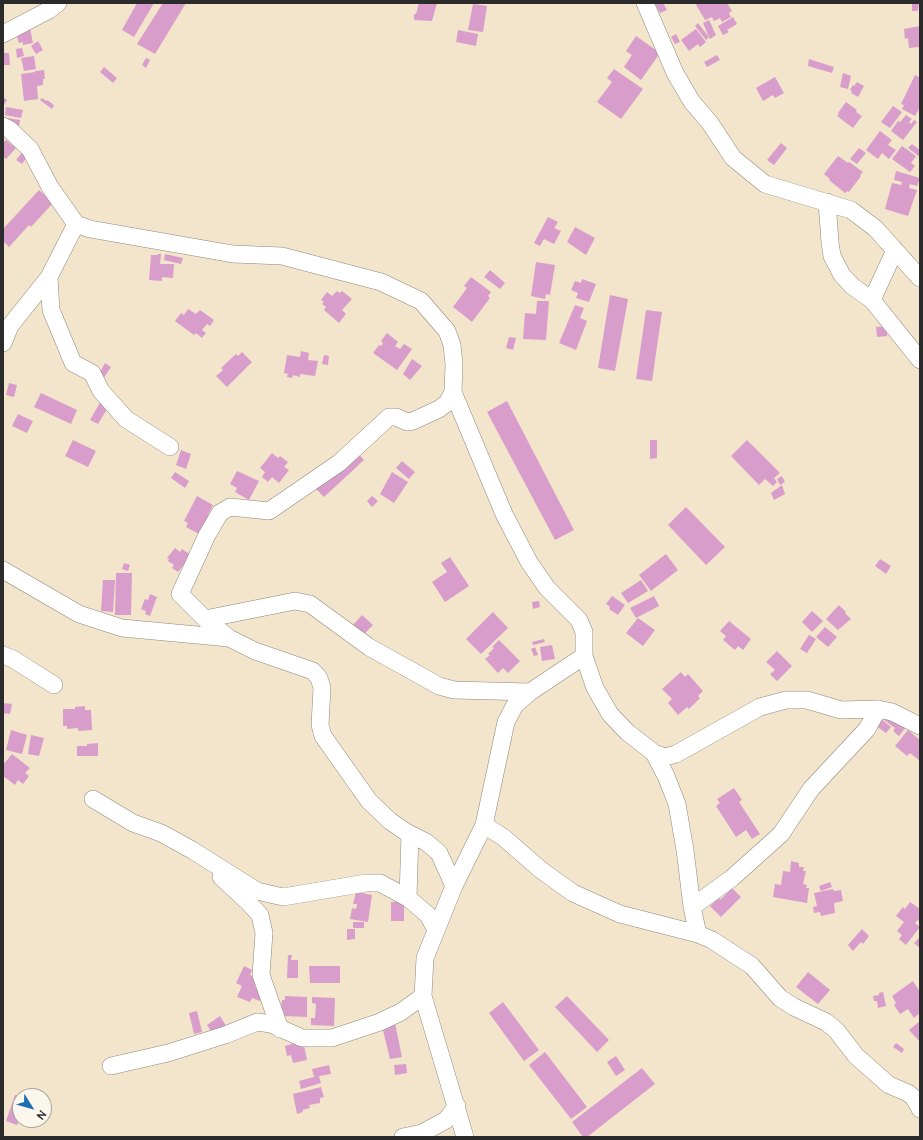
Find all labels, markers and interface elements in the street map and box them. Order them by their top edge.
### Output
north arrow [12,1088,52,1128]
text: N [33,1108,49,1122]

